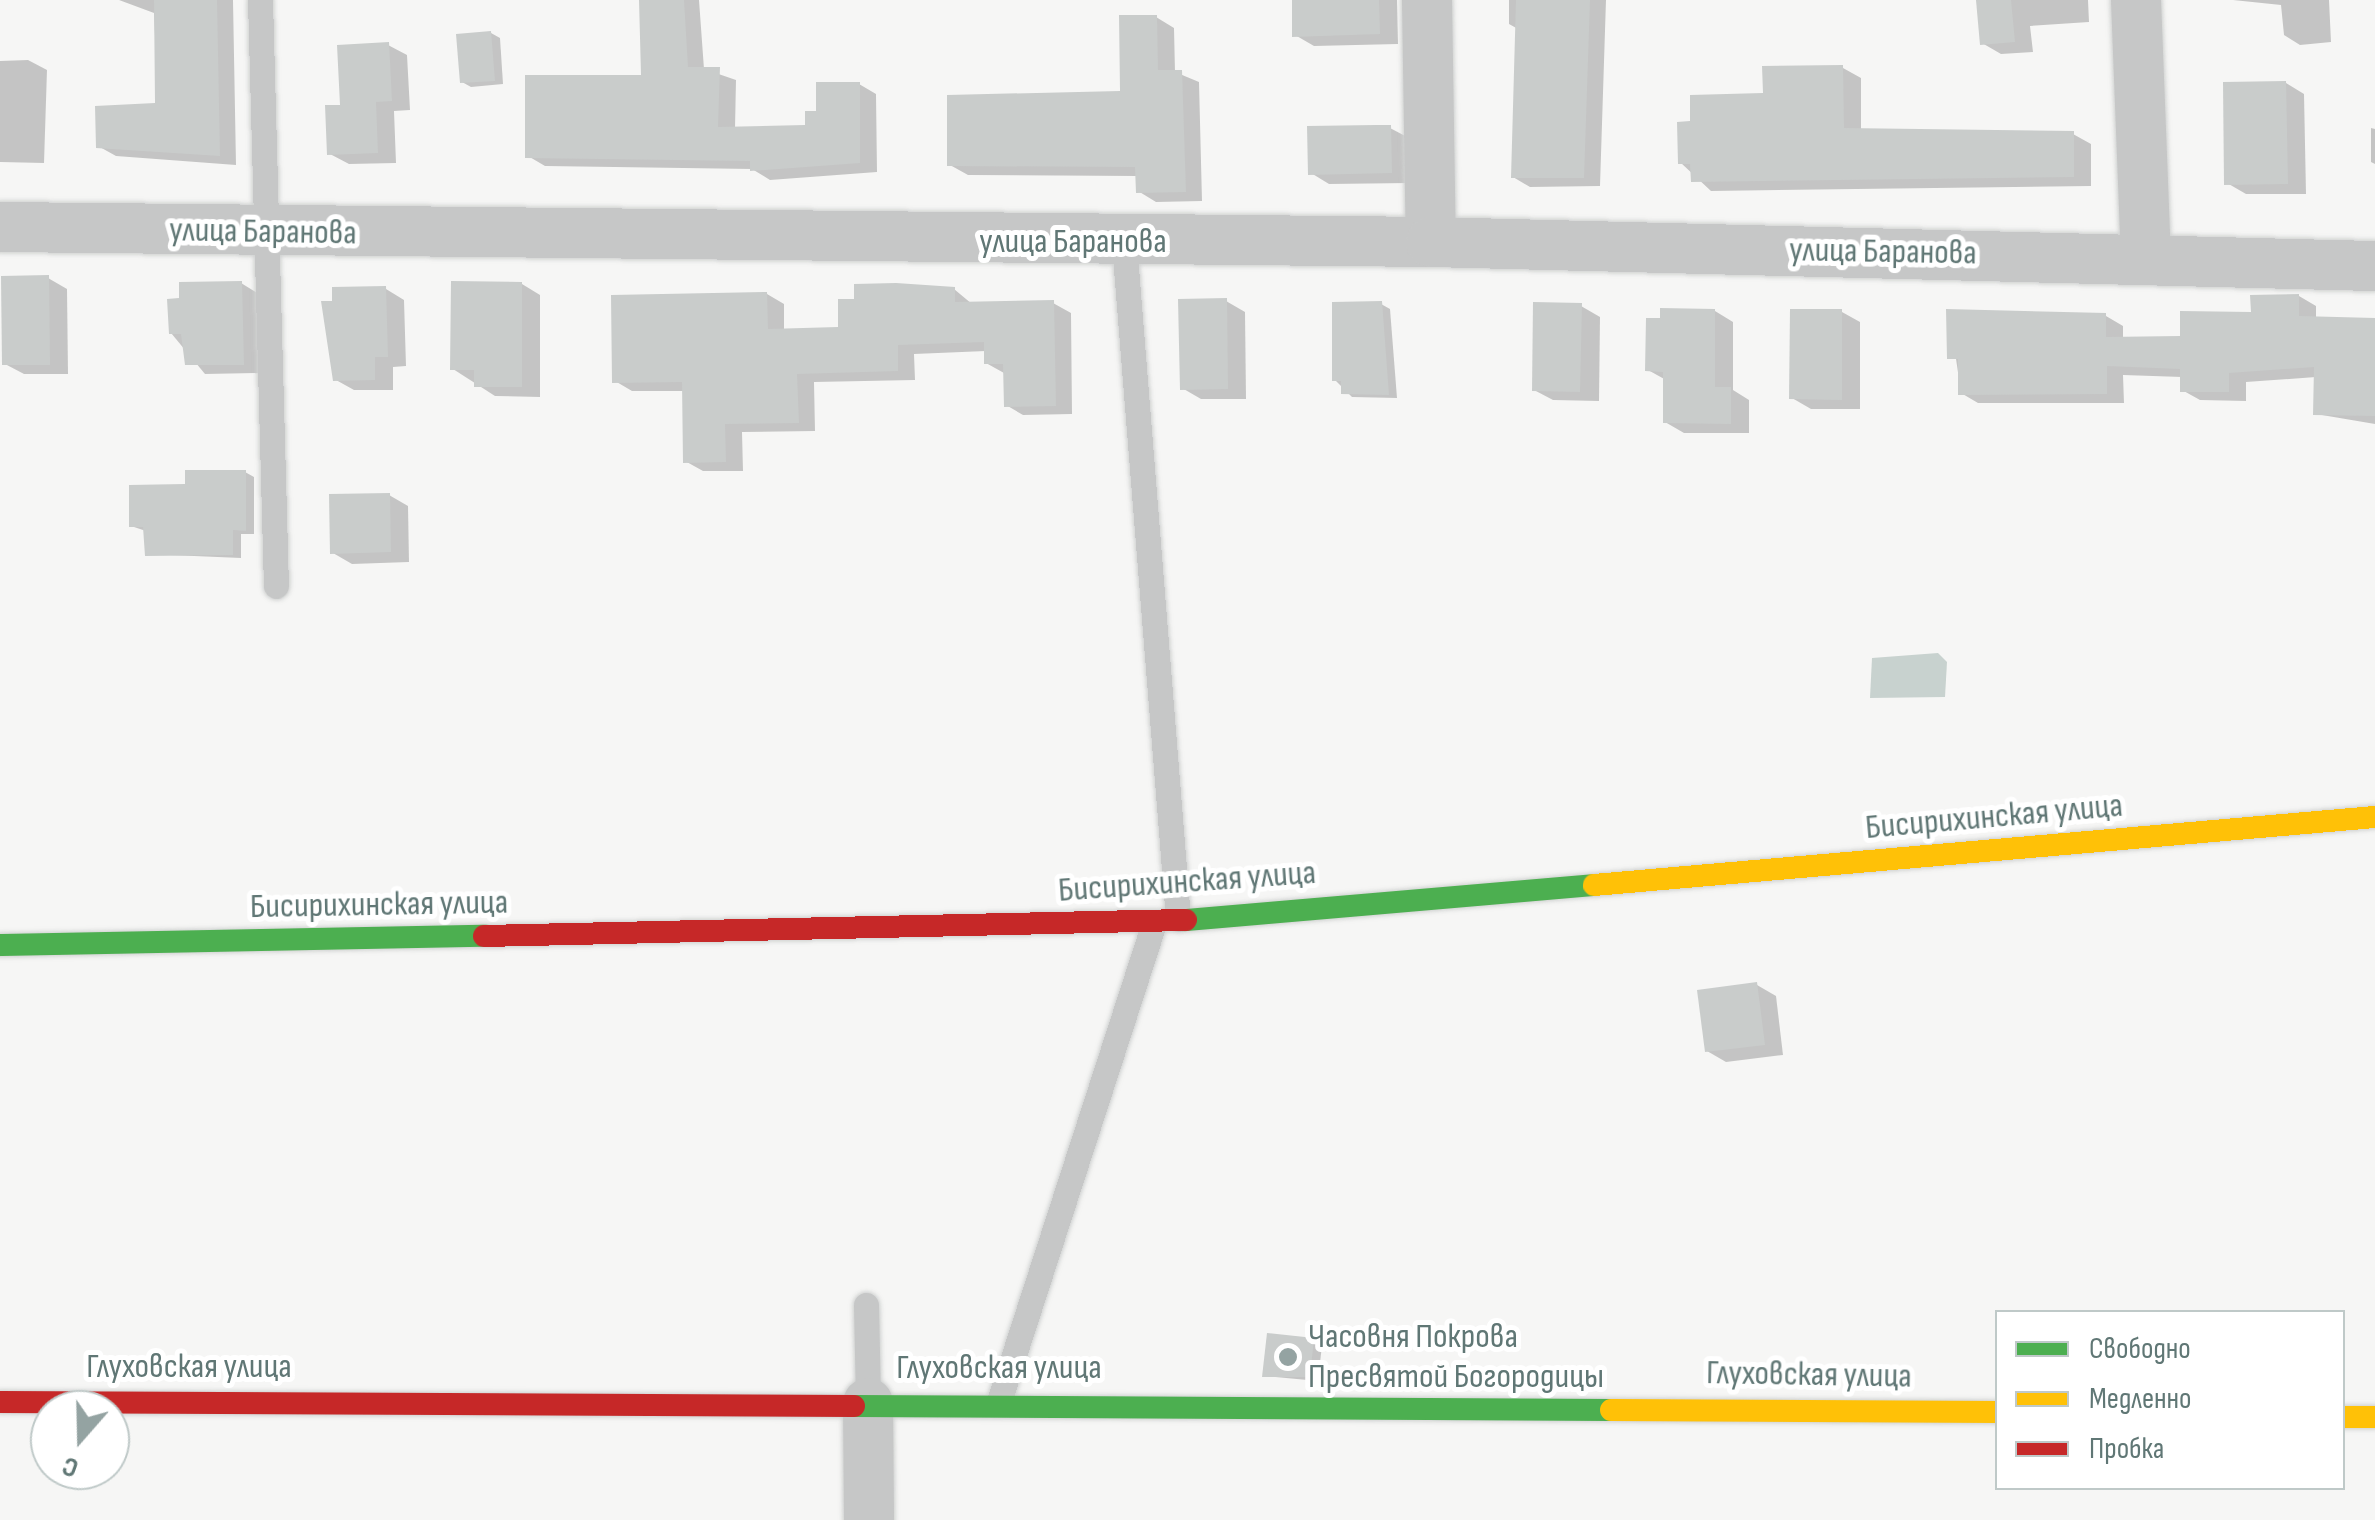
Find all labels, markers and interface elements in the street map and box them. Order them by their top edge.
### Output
street label: улица Баранова [169,209,357,255]
street label: улица Баранова [979,221,1167,263]
street label: улица Баранова [1789,229,1977,275]
street label: Бисирихинская улица [1864,785,2124,849]
street label: Бисирихинская улица [1057,852,1317,912]
street label: Бисирихинская улица [250,882,508,928]
legend [1995,1310,2345,1490]
place label: Часовня Покрова Пресвятой Богородицы [1308,1316,1604,1398]
text: Свободно [2089,1331,2191,1367]
street label: Глуховская улица [86,1346,292,1388]
marker: Часовня Покрова Пресвятой Богородицы [1277,1346,1299,1368]
street label: Глуховская улица [896,1347,1102,1389]
street label: Глуховская улица [1706,1352,1912,1398]
text: Медленно [2089,1381,2191,1417]
north arrow [30,1390,130,1490]
text: Пробка [2089,1431,2164,1467]
text: С [58,1449,83,1485]

